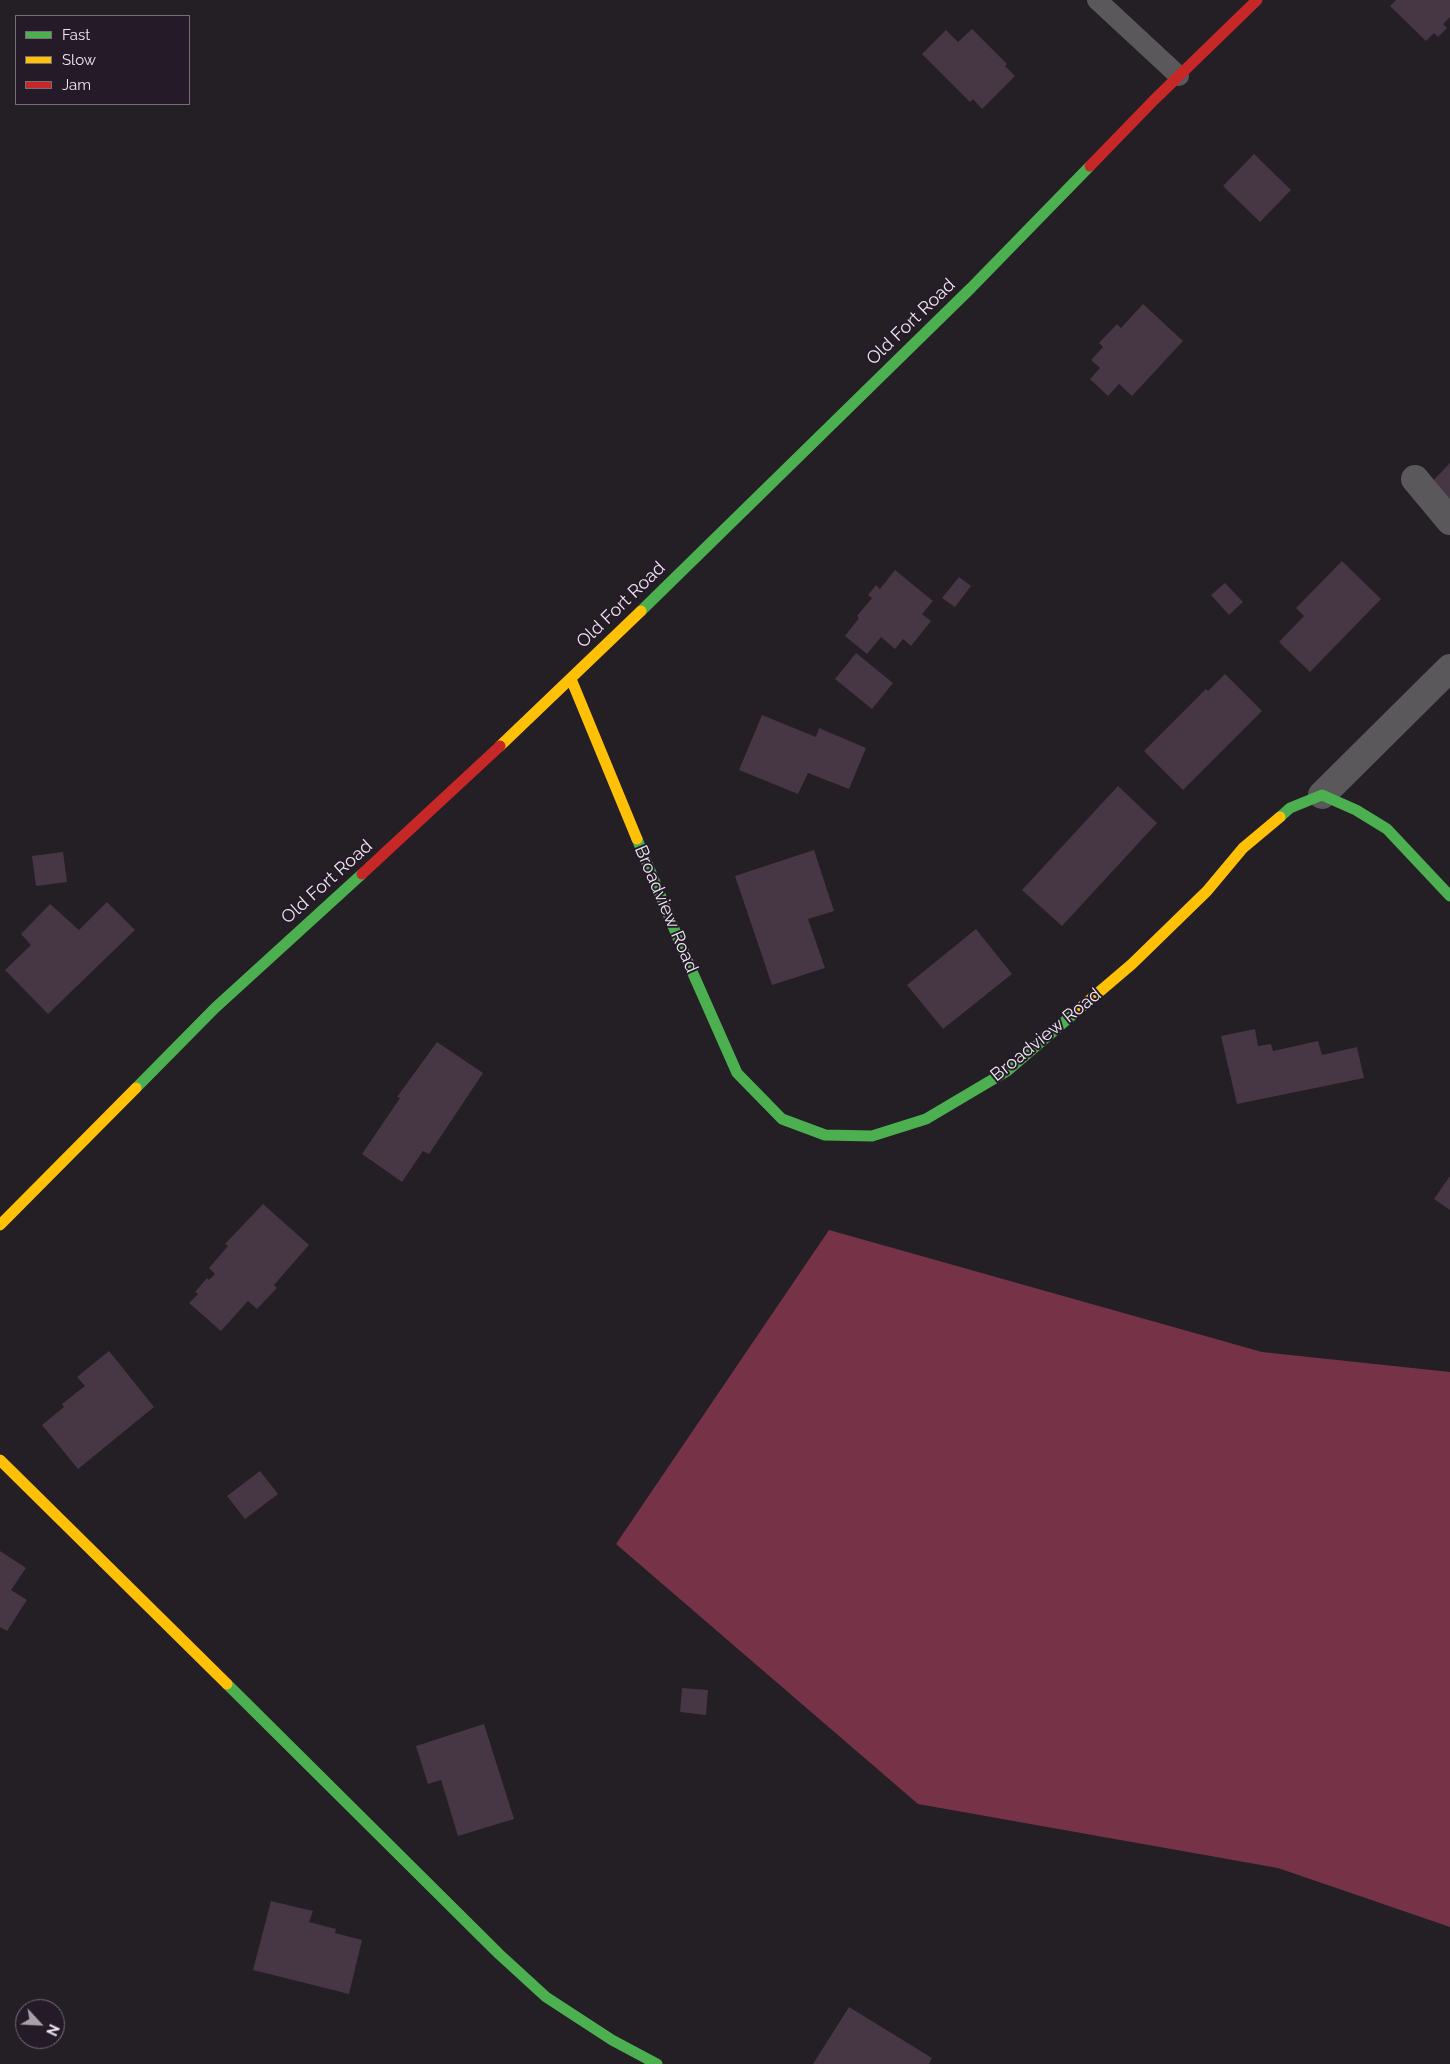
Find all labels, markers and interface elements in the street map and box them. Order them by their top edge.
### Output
legend [15,15,190,105]
text: Fast [62,26,90,44]
text: Slow [62,51,96,69]
text: Jam [62,76,91,94]
street label: Old Fort Road [862,274,960,370]
street label: Old Fort Road [572,557,670,653]
street label: Old Fort Road [277,835,377,929]
street label: Broadview Road [629,842,703,976]
street label: Broadview Road [986,984,1106,1086]
north arrow [15,1999,65,2049]
text: N [43,2022,62,2038]

